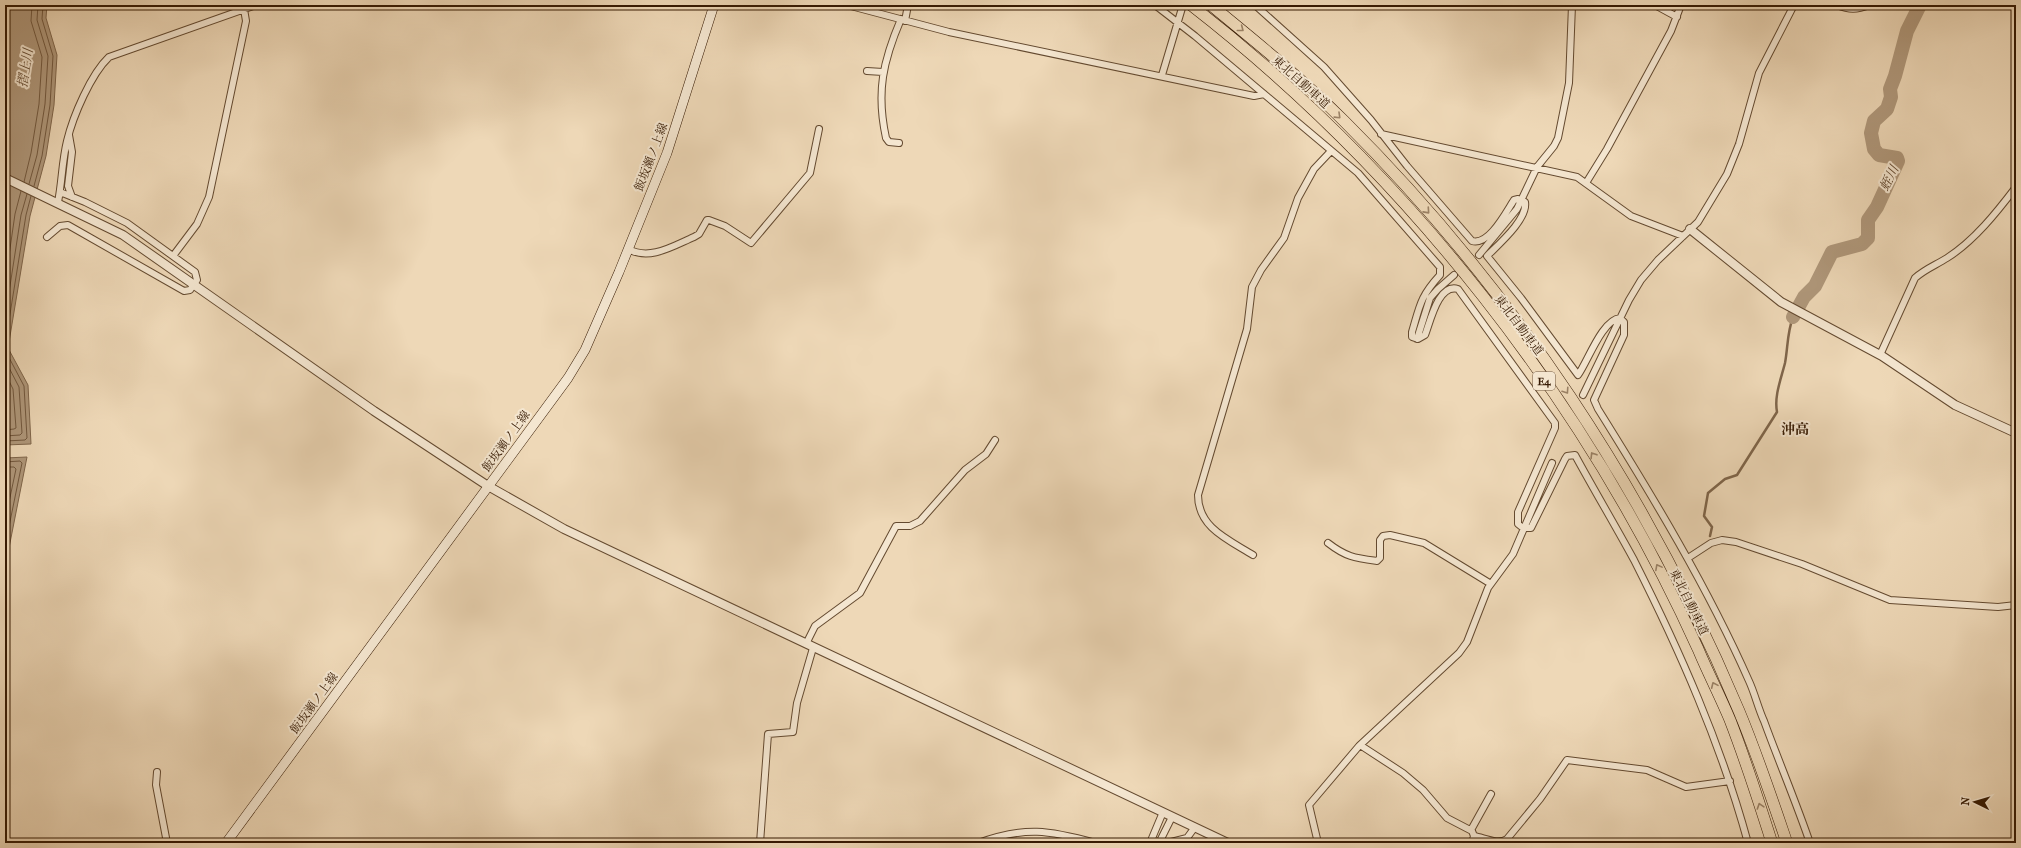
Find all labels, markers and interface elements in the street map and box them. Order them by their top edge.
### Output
one-way arrow [1237,25,1244,32]
water label: 摺上川 [15,46,36,88]
street label: 東北自動車道 [1270,53,1332,111]
one-way arrow [1334,111,1341,118]
street label: 飯坂瀬ノ上線 [632,121,670,193]
water label: 蛭川 [1877,161,1902,193]
one-way arrow [1423,206,1430,213]
street label: 東北自動車道 [1492,292,1546,358]
road number: E4 [1533,372,1555,390]
one-way arrow [1561,387,1569,394]
street label: 飯坂瀬ノ上線 [479,408,533,474]
district label: 沖高 [1781,421,1809,438]
one-way arrow [1590,452,1597,459]
one-way arrow [1655,564,1663,572]
street label: 東北自動車道 [1667,567,1711,637]
street label: 飯坂瀬ノ上線 [287,670,341,736]
one-way arrow [1711,681,1719,689]
north arrow [1955,782,1995,822]
text: N [1959,796,1972,806]
one-way arrow [1757,803,1765,810]

